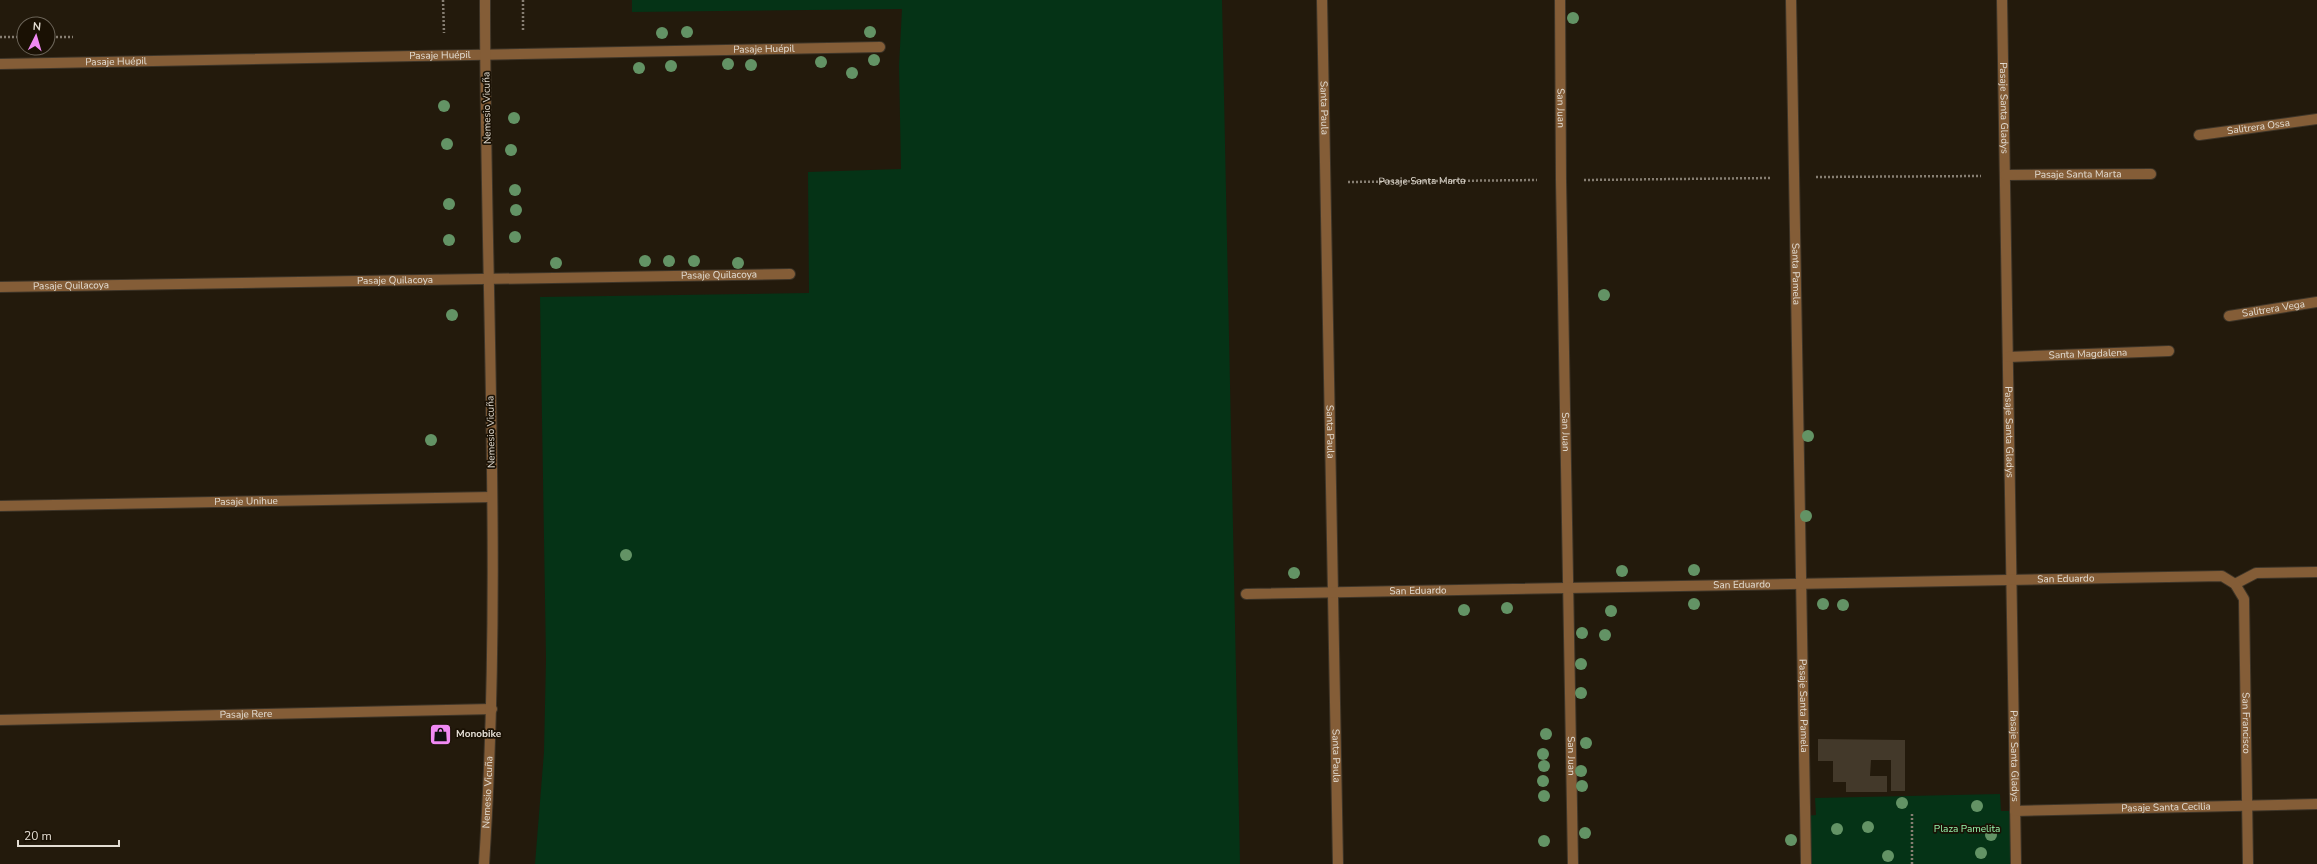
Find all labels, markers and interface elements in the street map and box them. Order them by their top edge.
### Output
north arrow [16,16,56,56]
text: N [32,19,42,34]
street label: Pasaje Huépil [733,42,795,57]
street label: Pasaje Huépil [409,48,471,63]
street label: Pasaje Huépil [85,54,147,69]
street label: Pasaje Santa Gladys [1996,62,2011,154]
street label: Nemesio Vicuña [479,72,495,144]
street label: Santa Paula [1317,81,1331,135]
street label: San Juan [1553,88,1568,128]
street label: Salitrera Ossa [2226,116,2291,138]
street label: Pasaje Santa Marta [2034,167,2121,182]
street label: Pasaje Santa Marta [1378,174,1466,189]
street label: Santa Pamela [1788,243,1803,305]
street label: Pasaje Quilacoya [681,268,757,283]
street label: Pasaje Quilacoya [357,273,433,288]
street label: Pasaje Quilacoya [33,278,109,293]
street label: Salitrera Vega [2241,297,2306,321]
street label: Santa Magdalena [2048,346,2128,362]
street label: Pasaje Santa Gladys [2001,386,2017,478]
street label: Nemesio Vicuña [483,396,499,468]
street label: Santa Paula [1323,405,1337,459]
street label: San Juan [1558,412,1573,452]
street label: Pasaje Unihue [214,494,278,509]
street label: San Eduardo [2037,571,2095,586]
street label: San Eduardo [1713,577,1771,592]
street label: San Eduardo [1389,583,1447,598]
street label: Pasaje Santa Pamela [1795,659,1811,753]
street label: San Francisco [2238,692,2253,754]
street label: Pasaje Rere [219,707,272,722]
street label: Pasaje Santa Gladys [2007,710,2022,802]
shop icon: Monobike [427,721,453,747]
place label: Monobike [456,727,502,741]
street label: Santa Paula [1329,729,1343,783]
street label: San Juan [1564,736,1578,776]
street label: Nemesio Vicuña [479,756,496,829]
street label: Pasaje Santa Cecilia [2121,799,2211,816]
scale bar [18,822,119,848]
park label: Plaza Pamelita [1934,822,2000,836]
text: 20 m [24,828,52,844]

